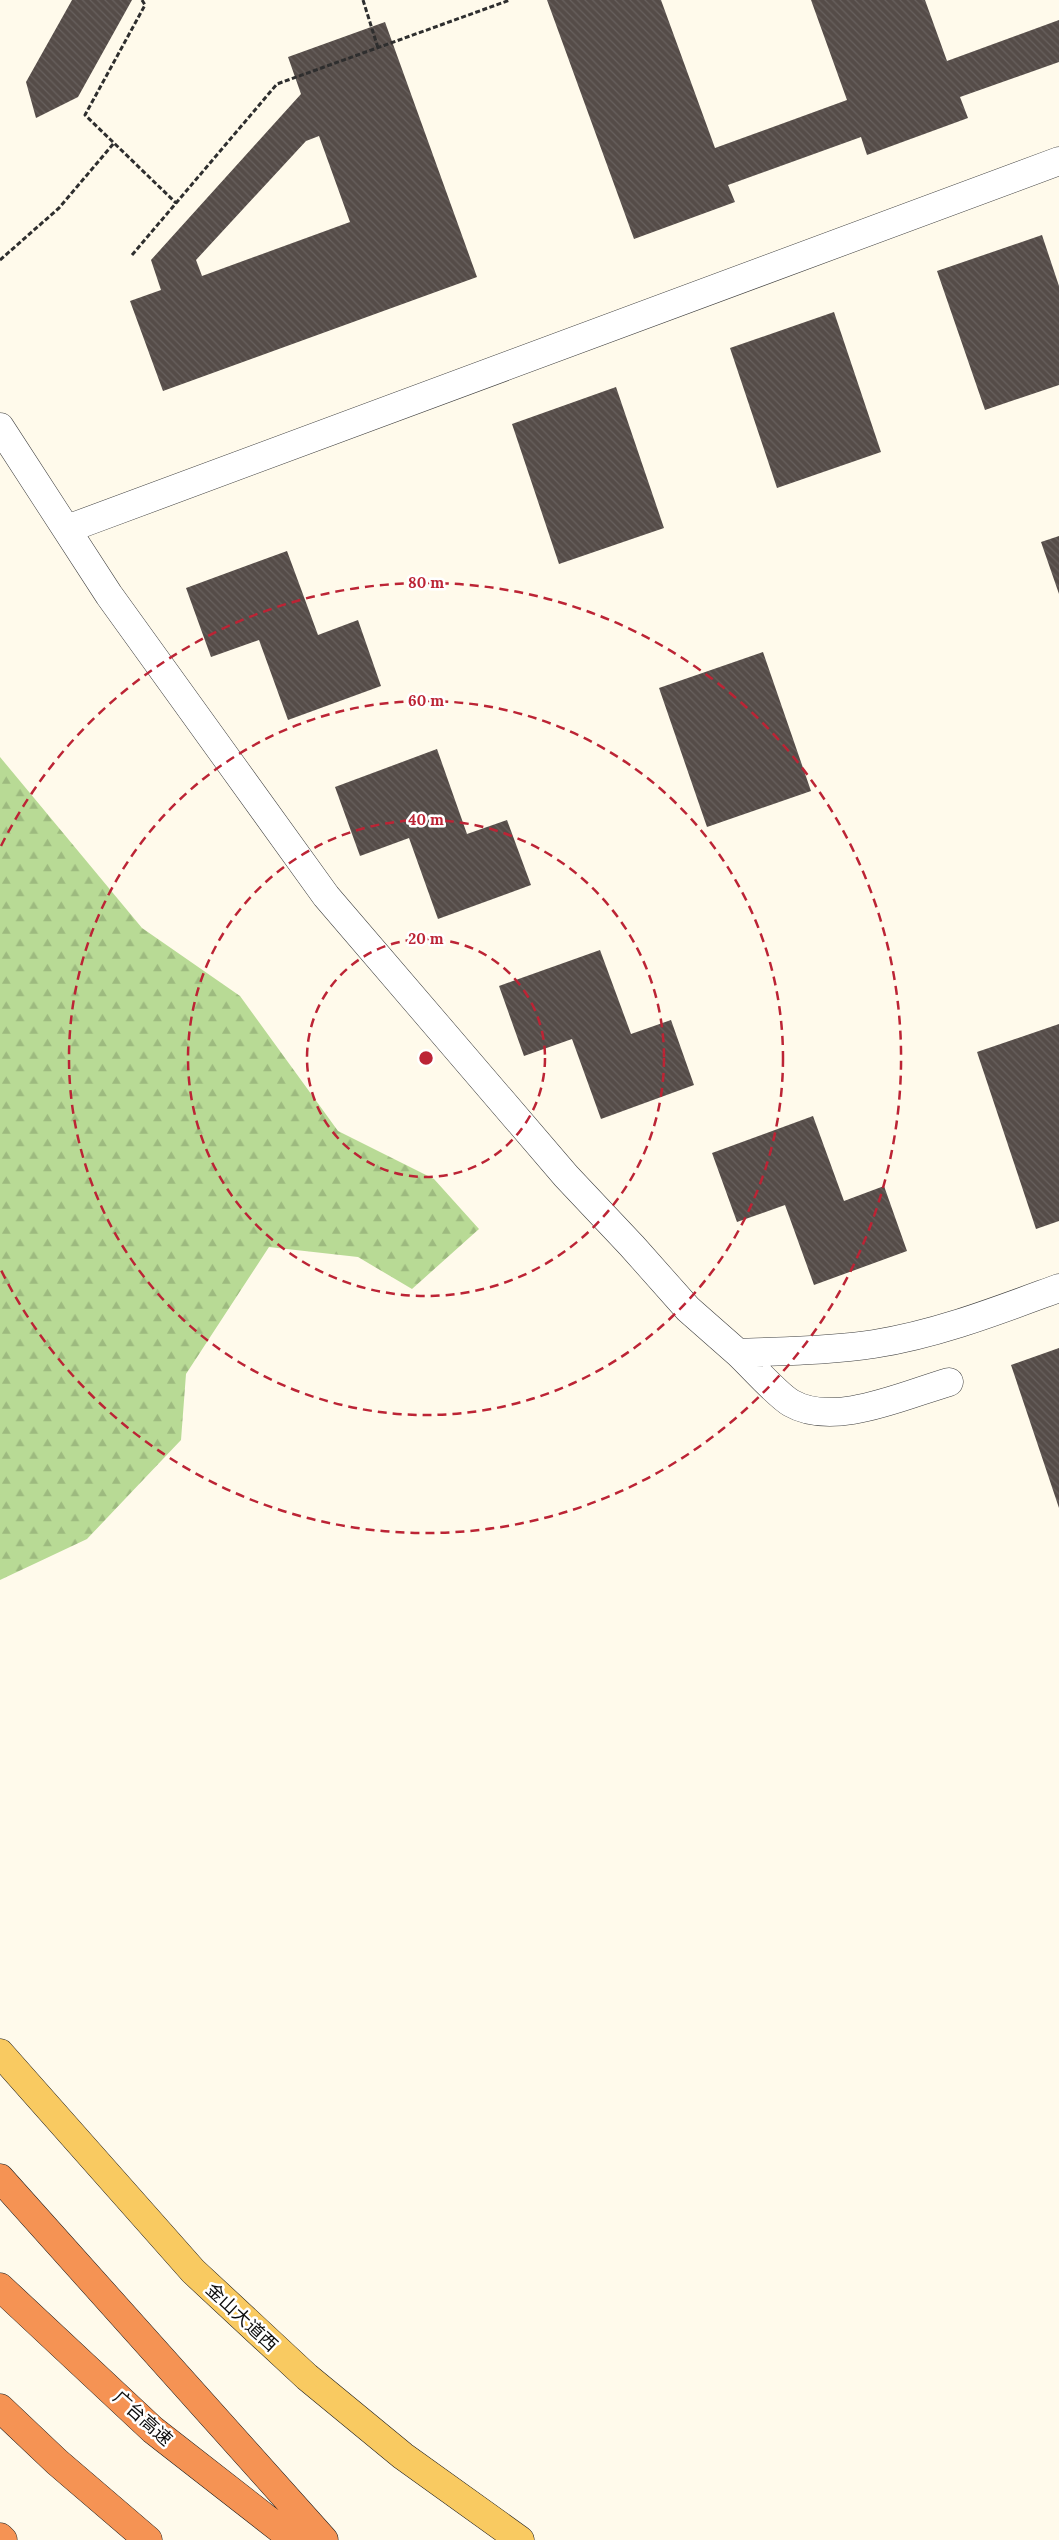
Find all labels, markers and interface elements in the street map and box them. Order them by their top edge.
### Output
text: 80 m [408,573,444,592]
text: 60 m [408,691,444,710]
text: 40 m [408,810,444,829]
text: 20 m [408,929,444,948]
centre of rings [417,1049,435,1067]
street label: 金山大道西 [201,2278,283,2356]
street label: 广台高速 [109,2385,177,2451]

